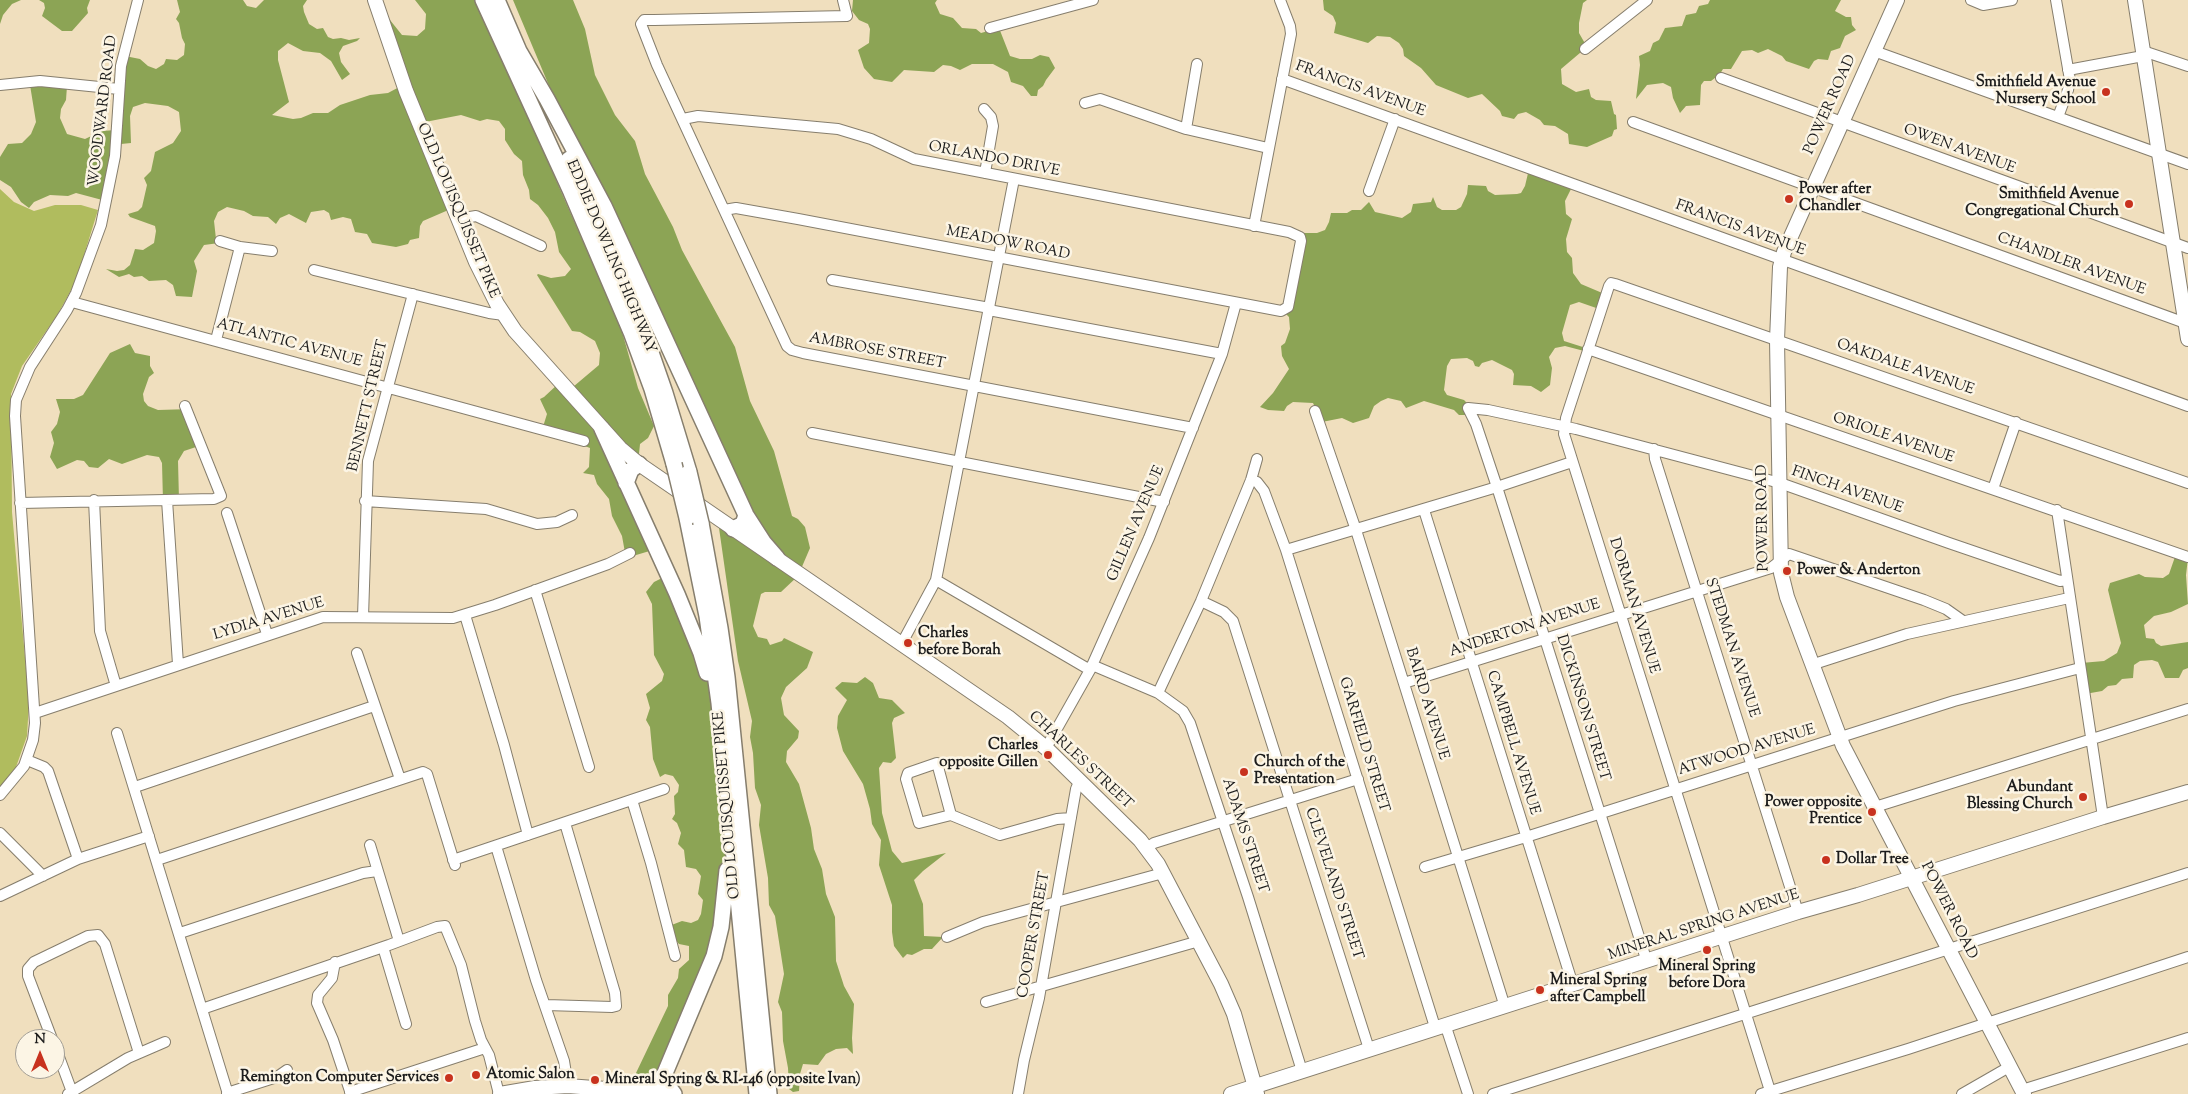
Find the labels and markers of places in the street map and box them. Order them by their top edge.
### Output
place label: Smithfield Avenue Nursery School [1976,74,2096,109]
marker: Smithfield Avenue Nursery School [2100,86,2112,98]
place label: Power after Chandler [1799,181,1871,216]
place label: Smithfield Avenue Congregational Church [1965,186,2119,221]
marker: Power after Chandler [1783,193,1795,205]
marker: Smithfield Avenue Congregational Church [2123,198,2135,210]
place label: Power & Anderton [1797,562,1921,580]
marker: Power & Anderton [1781,565,1793,577]
place label: Charles before Borah [918,625,1001,660]
marker: Charles before Borah [902,637,914,649]
place label: Charles opposite Gillen [939,737,1038,772]
marker: Charles opposite Gillen [1042,749,1054,761]
place label: Church of the Presentation [1254,754,1345,789]
marker: Church of the Presentation [1238,766,1250,778]
place label: Abundant Blessing Church [1967,779,2073,814]
marker: Abundant Blessing Church [2077,791,2089,803]
place label: Power opposite Prentice [1765,794,1862,829]
marker: Power opposite Prentice [1866,806,1878,818]
place label: Dollar Tree [1836,851,1909,869]
marker: Dollar Tree [1820,854,1832,866]
marker: Mineral Spring before Dora [1701,944,1713,956]
place label: Mineral Spring before Dora [1659,958,1755,993]
place label: Mineral Spring after Campbell [1550,972,1647,1007]
marker: Mineral Spring after Campbell [1534,984,1546,996]
place label: Atomic Salon [486,1066,575,1084]
place label: Remington Computer Services [240,1069,439,1087]
marker: Atomic Salon [470,1069,482,1081]
place label: Mineral Spring & RI-146 (opposite Ivan) [605,1071,861,1089]
marker: Remington Computer Services [443,1072,455,1084]
marker: Mineral Spring & RI-146 (opposite Ivan) [589,1074,601,1086]

